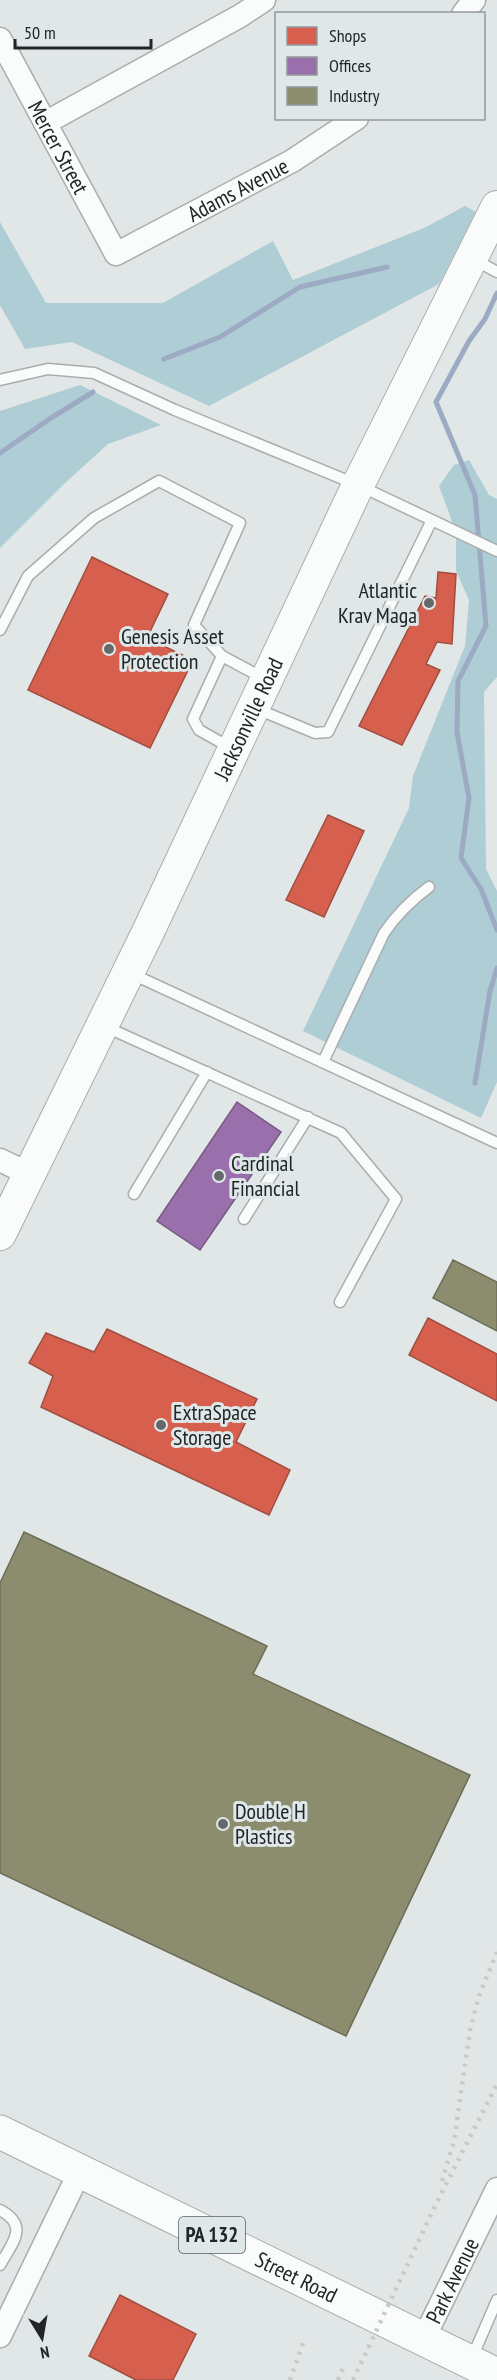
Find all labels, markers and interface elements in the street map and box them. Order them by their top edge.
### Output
scale bar [15,12,152,50]
legend [275,12,485,120]
text: 50 m [24,21,56,44]
text: Shops [329,24,366,47]
text: Offices [329,54,371,77]
text: Industry [329,84,380,107]
street label: Mercer Street [22,96,95,199]
street label: Adams Avenue [182,152,293,228]
place label: Atlantic Krav Maga [338,576,417,629]
marker: Atlantic Krav Maga [422,596,436,610]
place label: Genesis Asset Protection [121,622,224,675]
marker: Genesis Asset Protection [102,642,116,656]
street label: Jacksonville Road [207,653,289,785]
place label: Cardinal Financial [231,1149,300,1202]
marker: Cardinal Financial [212,1169,226,1183]
place label: ExtraSpace Storage [173,1398,257,1451]
marker: ExtraSpace Storage [154,1418,168,1432]
place label: Double H Plastics [235,1797,306,1850]
marker: Double H Plastics [216,1817,230,1831]
road number: PA 132 [179,2217,245,2253]
street label: Park Avenue [419,2233,485,2328]
street label: Street Road [251,2245,342,2309]
north arrow [12,2308,72,2368]
text: N [39,2342,51,2363]

